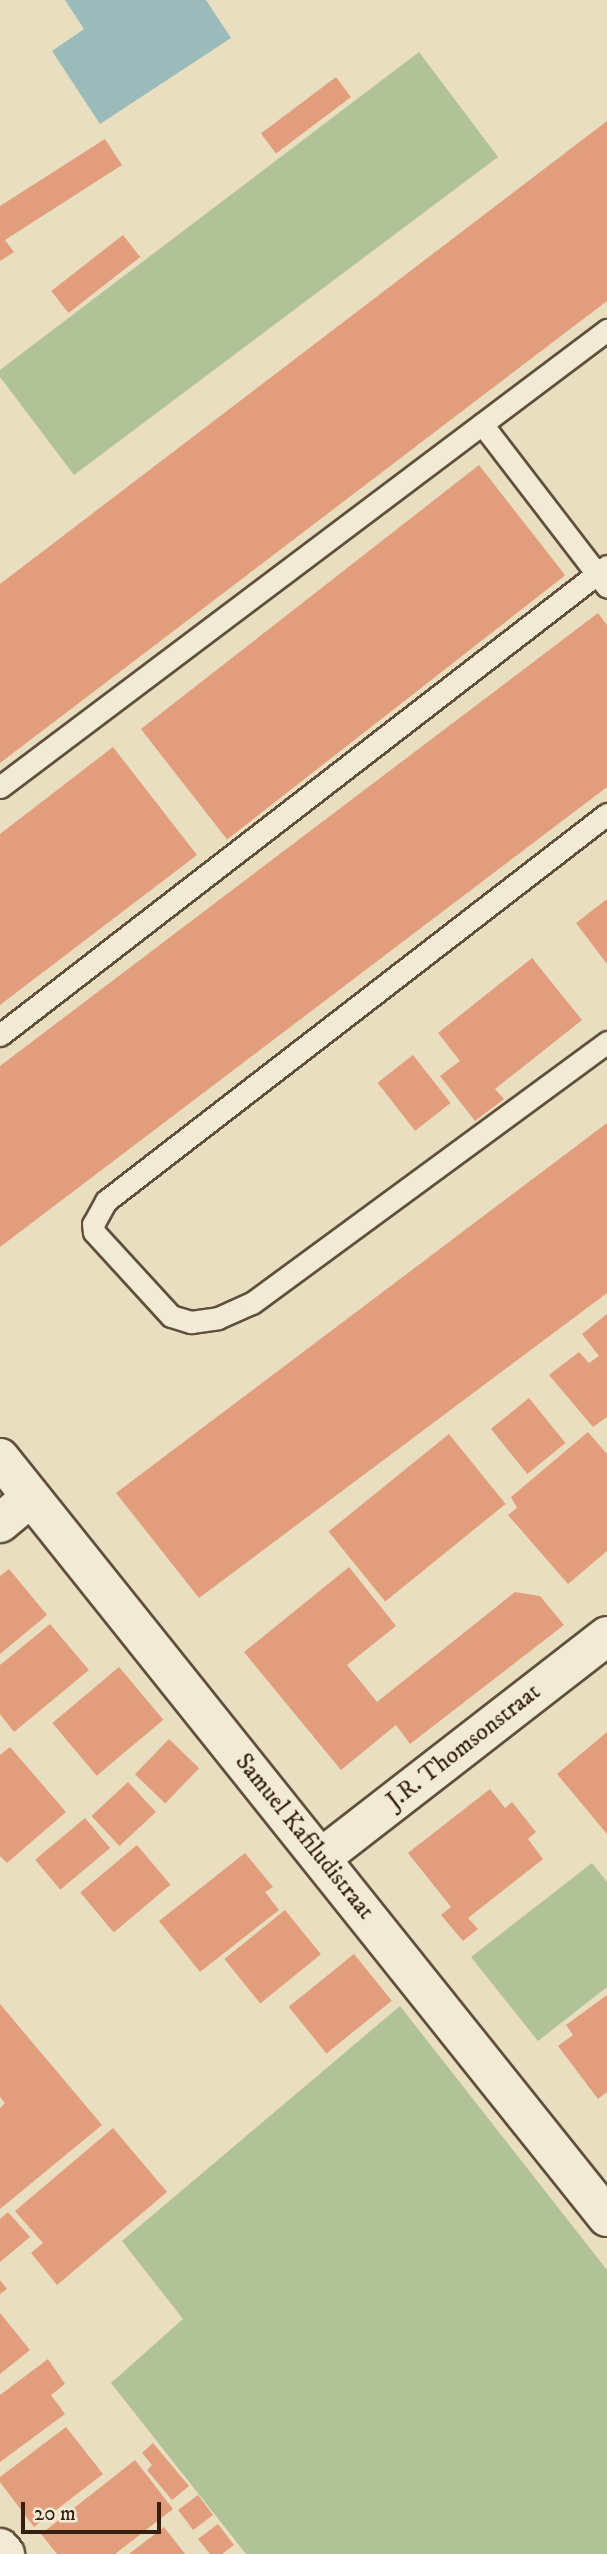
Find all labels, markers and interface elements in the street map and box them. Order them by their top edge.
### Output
street label: J.R. Thomsonstraat [381,1678,547,1816]
street label: Samuel Kafiludistraat [228,1748,380,1926]
scale bar [24,2488,164,2532]
text: 20 m [34,2501,76,2527]

